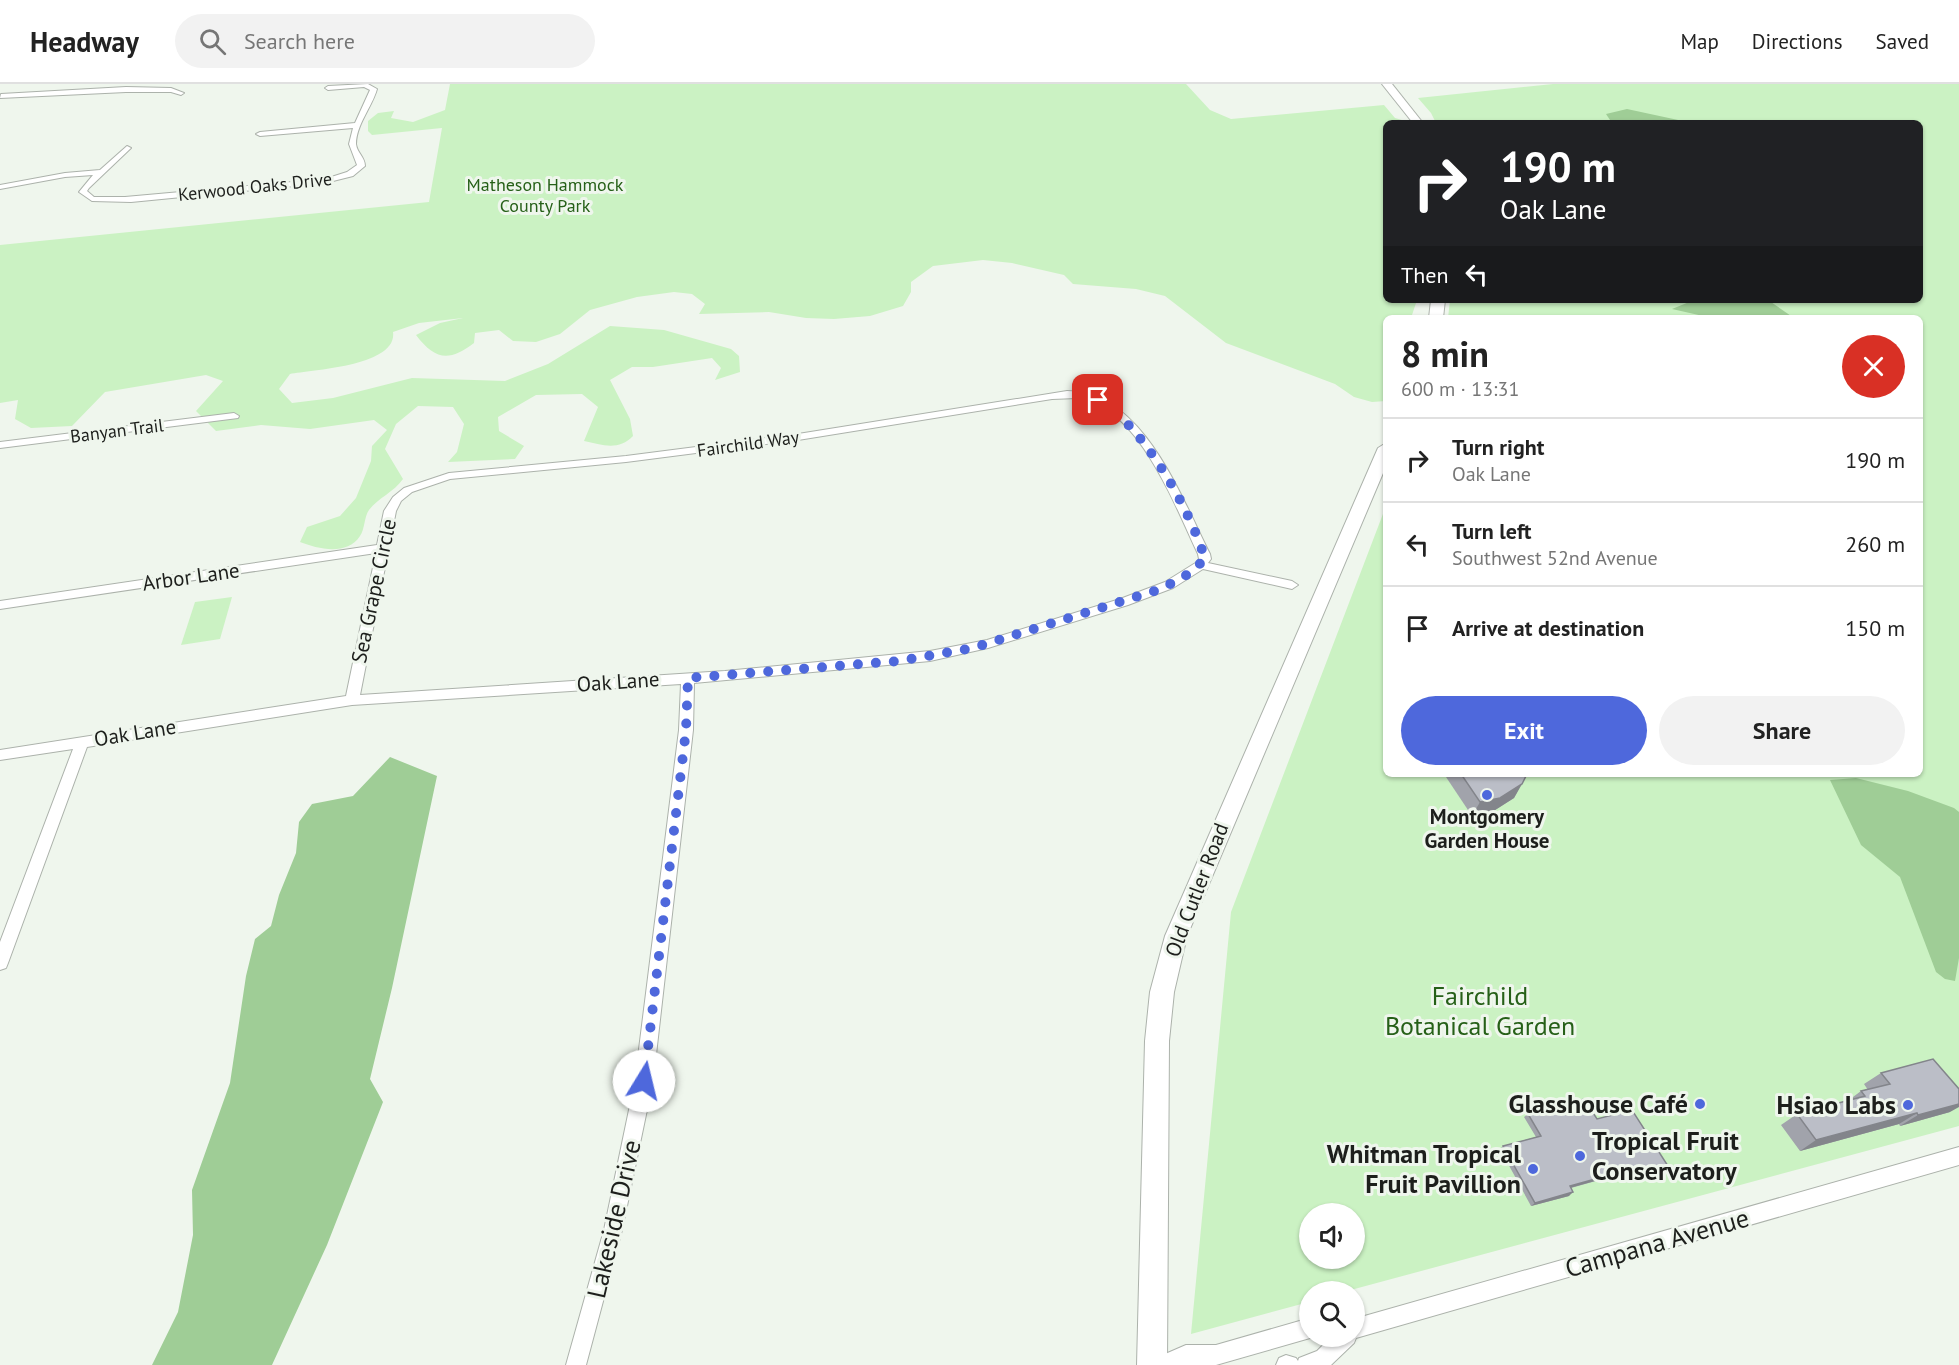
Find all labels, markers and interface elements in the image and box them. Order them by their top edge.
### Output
search box [175,14,595,68]
text: Headway [30,23,139,60]
icon: search [196,25,229,58]
text: Search here [244,27,355,55]
text: Map [1680,28,1719,55]
text: Directions [1752,28,1843,55]
text: Saved [1876,28,1929,55]
text: 190 m [1500,139,1616,194]
icon: right [1401,144,1479,222]
street label: Kerwood Oaks Drive [177,167,333,206]
park label: Matheson Hammock County Park [467,173,624,217]
text: Oak Lane [1500,192,1607,226]
icon: left [1460,258,1493,291]
text: Then [1401,261,1448,289]
text: 8 min [1401,330,1489,377]
button: close [1842,335,1905,398]
pin [1072,374,1123,425]
text: 600 m · 13:31 [1401,376,1519,402]
icon: arrive [1081,383,1114,416]
street label: Banyan Trail [69,413,166,448]
street label: Fairchild Way [695,425,801,462]
text: Turn right [1452,433,1544,461]
icon: right [1401,444,1434,477]
text: 190 m [1845,446,1905,474]
text: Oak Lane [1452,461,1531,487]
street label: Sea Grape Circle [345,516,402,666]
text: Turn left [1452,517,1532,545]
icon: left [1401,528,1434,561]
text: 260 m [1845,530,1905,558]
text: Southwest 52nd Avenue [1452,545,1658,571]
street label: Arbor Lane [141,556,241,597]
icon: arrive [1401,612,1434,645]
text: Arrive at destination [1452,614,1644,642]
text: 150 m [1845,614,1905,642]
street label: Oak Lane [576,665,660,698]
button: Exit [1401,696,1647,765]
button: Share [1659,696,1905,765]
street label: Oak Lane [92,713,178,752]
marker: Montgomery Garden House [1480,788,1494,802]
place label: Montgomery Garden House [1424,803,1550,854]
street label: Old Cutler Road [1159,819,1234,961]
park label: Fairchild Botanical Garden [1385,979,1575,1042]
position arrow [612,1049,676,1113]
place label: Glasshouse Café [1509,1087,1688,1120]
place label: Hsiao Labs [1777,1088,1896,1121]
marker: Glasshouse Café [1693,1097,1707,1111]
marker: Hsiao Labs [1901,1098,1915,1112]
place label: Tropical Fruit Conservatory [1592,1124,1739,1187]
street label: Lakeside Drive [579,1136,648,1301]
place label: Whitman Tropical Fruit Pavillion [1327,1137,1521,1200]
marker: Tropical Fruit Conservatory [1573,1149,1587,1163]
marker: Whitman Tropical Fruit Pavillion [1526,1162,1540,1176]
street label: Campana Avenue [1561,1200,1753,1285]
map controls [1299,1203,1365,1347]
button: sound [1299,1203,1365,1269]
button: search [1299,1281,1365,1347]

